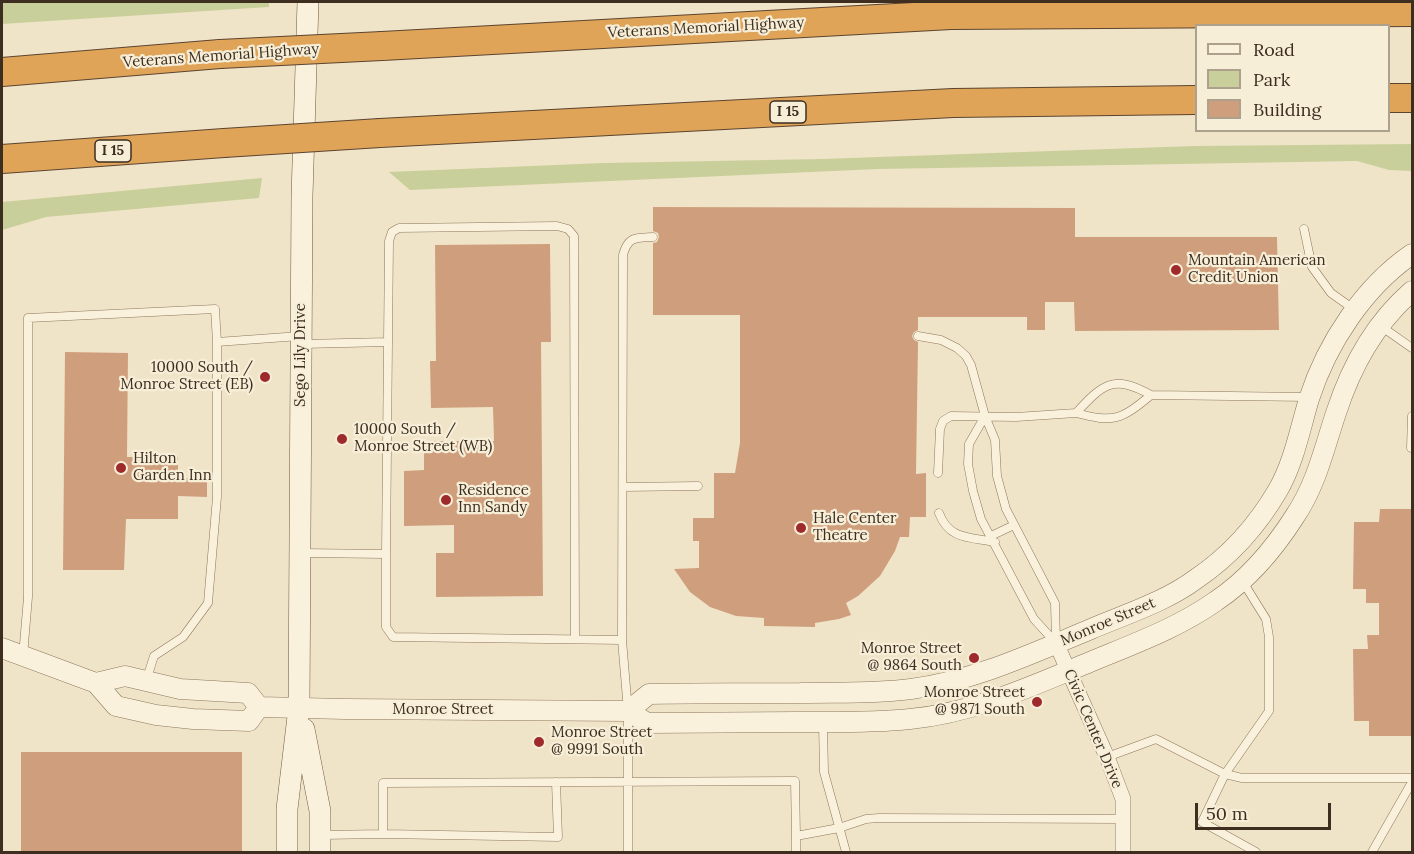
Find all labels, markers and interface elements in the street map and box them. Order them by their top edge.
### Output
street label: Veterans Memorial Highway [607,14,805,42]
legend [1195,24,1390,132]
text: Road [1253,38,1295,61]
street label: Veterans Memorial Highway [122,40,320,72]
text: Park [1253,68,1290,91]
text: Building [1253,98,1321,121]
road number: I 15 [770,101,806,123]
road number: I 15 [95,140,131,162]
place label: Mountain American Credit Union [1188,252,1326,287]
marker: Mountain American Credit Union [1169,263,1183,277]
street label: Sego Lily Drive [292,303,310,407]
place label: 10000 South / Monroe Street (EB) [120,359,253,394]
marker: 10000 South / Monroe Street (EB) [258,370,272,384]
place label: 10000 South / Monroe Street (WB) [354,421,492,456]
marker: 10000 South / Monroe Street (WB) [335,432,349,446]
place label: Hilton Garden Inn [133,450,212,485]
marker: Hilton Garden Inn [114,461,128,475]
place label: Residence Inn Sandy [458,482,529,517]
marker: Residence Inn Sandy [439,493,453,507]
place label: Hale Center Theatre [813,510,896,545]
marker: Hale Center Theatre [794,521,808,535]
street label: Monroe Street [1058,594,1158,650]
place label: Monroe Street @ 9864 South [861,640,962,675]
marker: Monroe Street @ 9864 South [967,651,981,665]
street label: Civic Center Drive [1060,667,1126,791]
place label: Monroe Street @ 9871 South [924,684,1025,719]
marker: Monroe Street @ 9871 South [1030,695,1044,709]
street label: Monroe Street [392,701,494,719]
place label: Monroe Street @ 9991 South [551,724,652,759]
marker: Monroe Street @ 9991 South [532,735,546,749]
scale bar [1198,791,1334,829]
text: 50 m [1206,802,1248,825]

